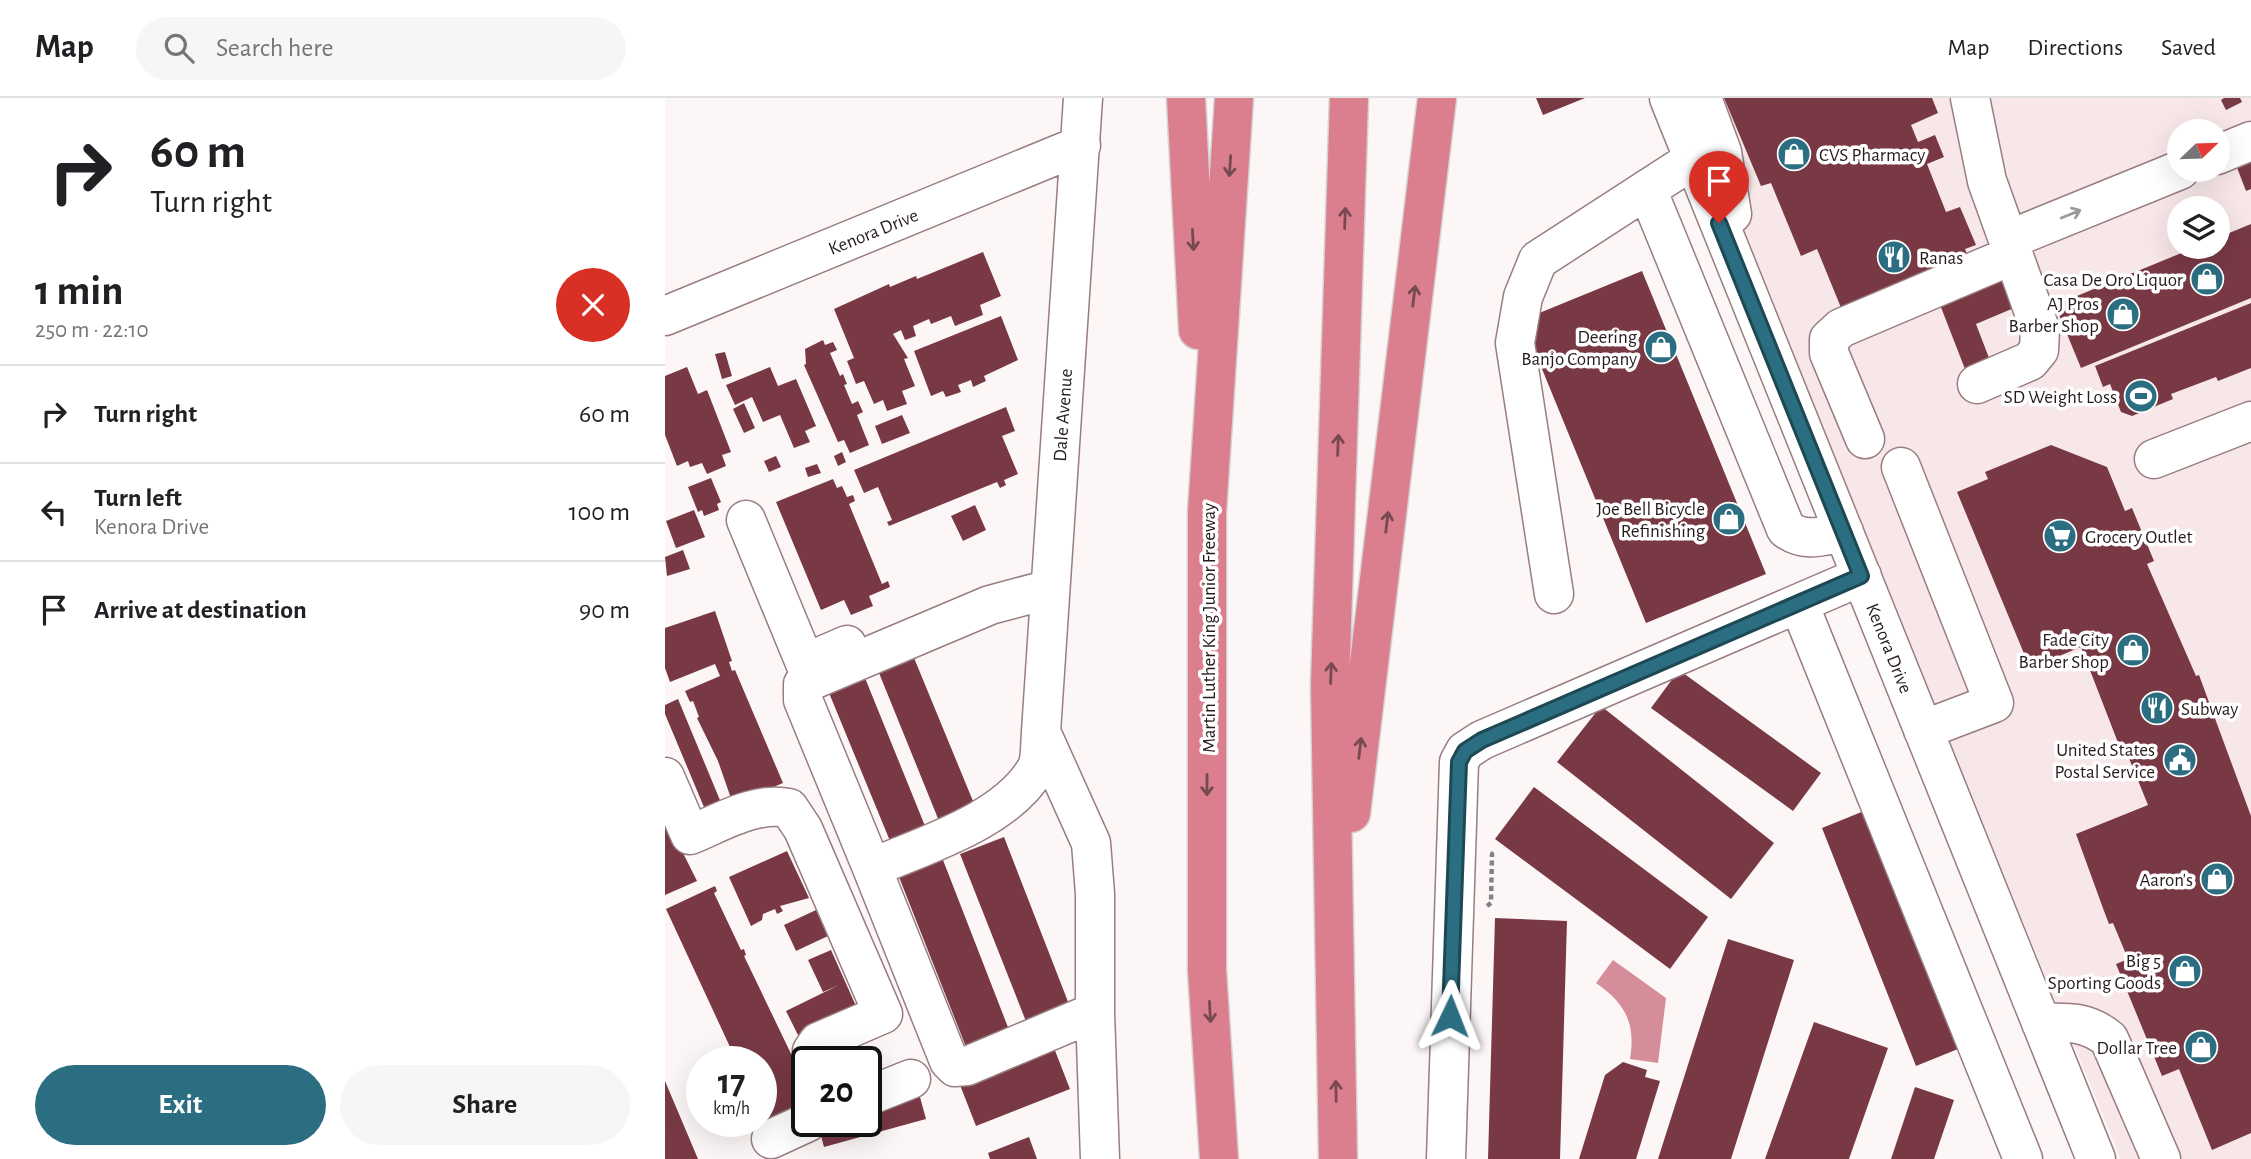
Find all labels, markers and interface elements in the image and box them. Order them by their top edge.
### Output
search box [136,17,626,80]
icon: search [160,29,198,67]
text: Map [35,31,94,64]
text: Search here [216,35,334,61]
text: Map [1947,36,1989,60]
text: Directions [2027,36,2123,60]
text: Saved [2161,36,2216,60]
north arrow [2167,119,2229,182]
map controls [2167,119,2230,259]
icon: right [35,126,126,217]
text: 60 m [150,128,246,177]
shop icon: CVS Pharmacy [1775,135,1813,173]
place label: CVS Pharmacy [1819,146,1925,165]
pin [1689,151,1749,223]
one-way arrow [1223,154,1236,177]
icon: arrive [1700,162,1738,200]
text: Turn right [150,186,272,218]
button: layers [2167,196,2230,259]
street label: Kenora Drive [826,206,921,259]
one-way arrow [1339,207,1352,230]
one-way arrow [2060,207,2081,220]
one-way arrow [1187,228,1200,251]
restaurant icon: Ranas [1875,238,1913,276]
place label: Ranas [1919,249,1963,268]
shop icon: Casa De Oro Liquor [2188,260,2226,298]
button: close [556,268,630,342]
text: 1 min [35,270,124,312]
place label: Casa De Oro Liquor [2043,271,2183,290]
one-way arrow [1407,285,1420,308]
place label: AJ Pros Barber Shop [2009,295,2099,336]
shop icon: AJ Pros Barber Shop [2104,295,2142,333]
text: 250 m · 22:10 [35,319,149,342]
place label: Deering Banjo Company [1521,328,1638,369]
shop icon: Deering Banjo Company [1642,328,1680,366]
street label: Dale Avenue [1051,368,1076,462]
sports icon: SD Weight Loss [2122,377,2160,415]
place label: SD Weight Loss [2004,388,2117,407]
icon: right [35,395,73,433]
text: Turn right [94,401,197,427]
text: 60 m [579,401,630,427]
one-way arrow [1332,434,1345,457]
text: Turn left [94,485,182,511]
icon: left [35,493,73,531]
text: 100 m [569,499,630,525]
place label: Joe Bell Bicycle Refinishing [1596,500,1706,541]
shop icon: Joe Bell Bicycle Refinishing [1710,500,1748,538]
street label: Martin Luther King Junior Freeway [1200,503,1219,753]
one-way arrow [1381,511,1394,534]
text: Kenora Drive [94,516,209,539]
supermarket icon: Grocery Outlet [2041,517,2079,555]
place label: Grocery Outlet [2085,528,2192,547]
icon: arrive [35,591,73,629]
text: Arrive at destination [94,597,307,623]
text: 90 m [579,597,630,623]
street label: Kenora Drive [1862,601,1915,696]
place label: Fade City Barber Shop [2019,631,2109,672]
shop icon: Fade City Barber Shop [2114,631,2152,669]
one-way arrow [1324,661,1337,684]
restaurant icon: Subway [2138,689,2176,727]
place label: Subway [2181,700,2238,719]
one-way arrow [1353,737,1366,760]
place label: United States Postal Service [2054,741,2155,782]
public building icon: United States Postal Service [2161,741,2199,779]
one-way arrow [1200,773,1214,796]
shop icon: Aaron's [2198,860,2236,898]
place label: Aaron's [2139,871,2193,890]
place label: Big 5 Sporting Goods [2048,952,2161,993]
shop icon: Big 5 Sporting Goods [2166,952,2204,990]
position arrow [1413,979,1487,1053]
one-way arrow [1203,1001,1216,1024]
shop icon: Dollar Tree [2182,1028,2220,1066]
place label: Dollar Tree [2096,1039,2177,1058]
speed limit sign: 20 [791,1046,882,1137]
button: Exit [35,1065,326,1145]
button: Share [340,1065,630,1145]
text: 17 [718,1065,745,1100]
one-way arrow [1329,1080,1342,1103]
text: km/h [713,1100,750,1118]

